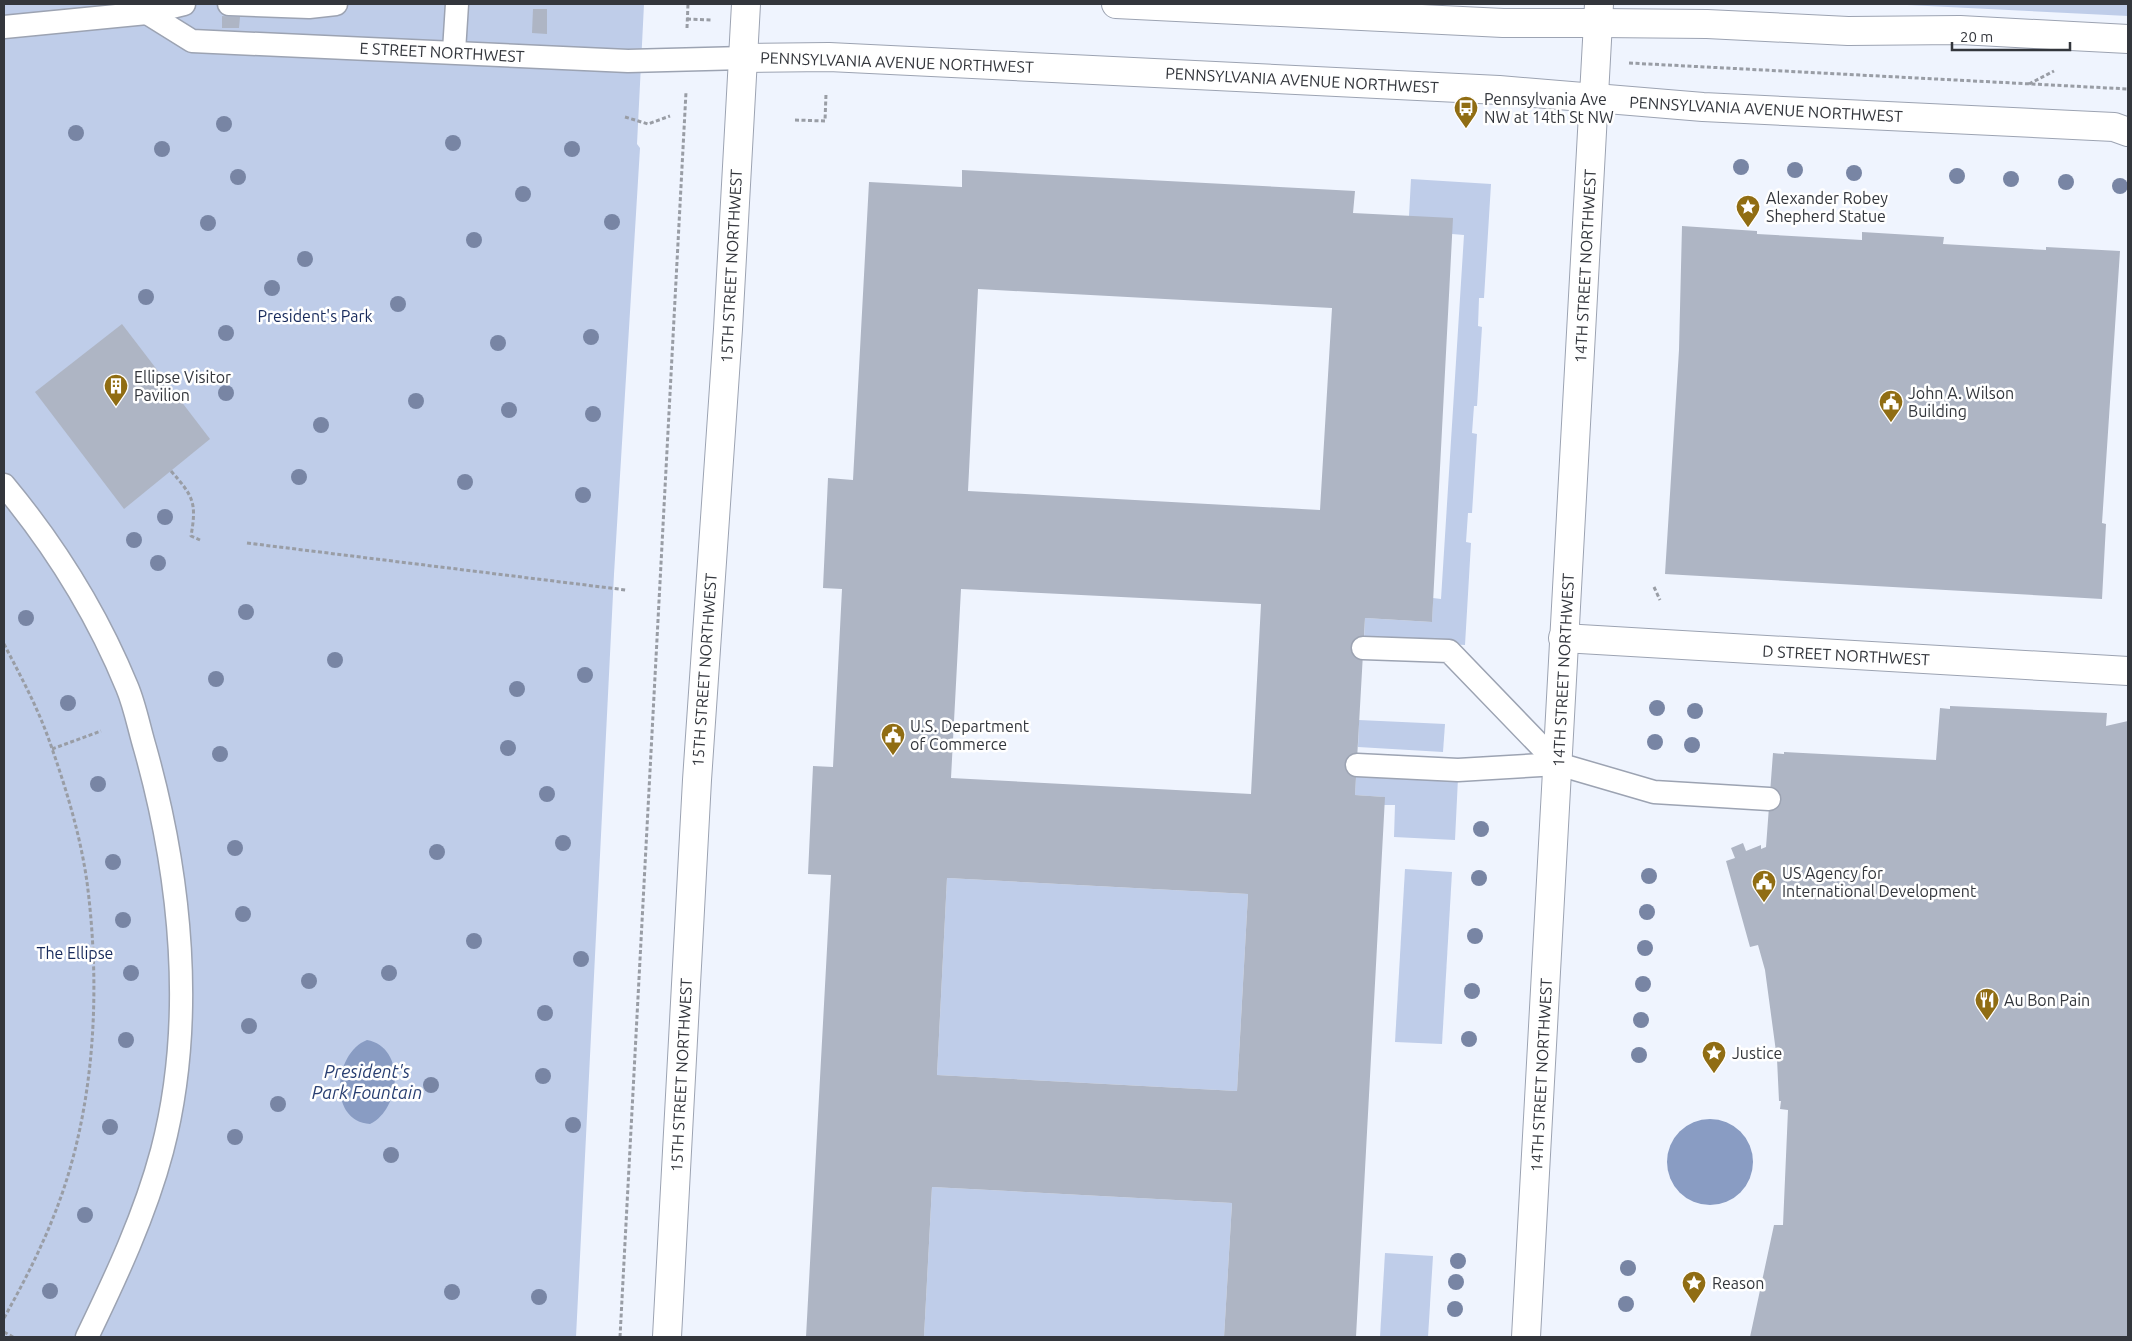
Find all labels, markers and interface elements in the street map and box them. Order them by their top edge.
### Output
scale bar [1952,20,2070,52]
text: 20 m [1960,28,1993,45]
street label: E STREET NORTHWEST [359,39,525,65]
street label: PENNSYLVANIA AVENUE NORTHWEST [760,48,1034,76]
street label: PENNSYLVANIA AVENUE NORTHWEST [1165,64,1439,96]
place label: Pennsylvania Ave NW at 14th St NW [1484,90,1614,126]
street label: PENNSYLVANIA AVENUE NORTHWEST [1629,93,1903,125]
bus stop icon: Pennsylvania Ave NW at 14th St NW [1453,95,1479,129]
street label: 15TH STREET NORTHWEST [717,168,745,364]
street label: 14TH STREET NORTHWEST [1571,168,1599,364]
place label: Alexander Robey Shepherd Statue [1766,189,1888,225]
place icon: Alexander Robey Shepherd Statue [1735,194,1761,228]
park label: President's Park [257,307,373,325]
place label: Ellipse Visitor Pavilion [134,368,231,404]
building icon: Ellipse Visitor Pavilion [103,373,129,407]
place label: John A. Wilson Building [1908,384,2014,420]
public building icon: John A. Wilson Building [1878,389,1904,423]
street label: 15TH STREET NORTHWEST [688,572,720,768]
street label: 14TH STREET NORTHWEST [1549,572,1577,768]
street label: D STREET NORTHWEST [1762,642,1930,668]
place label: U.S. Department of Commerce [910,717,1030,753]
public building icon: U.S. Department of Commerce [880,722,906,756]
place label: US Agency for International Development [1782,864,1977,900]
public building icon: US Agency for International Development [1751,869,1777,903]
park label: The Ellipse [37,944,113,962]
street label: 15TH STREET NORTHWEST [667,977,695,1173]
street label: 14TH STREET NORTHWEST [1527,977,1555,1173]
restaurant icon: Au Bon Pain [1974,987,2000,1021]
place label: Au Bon Pain [2004,991,2090,1009]
place icon: Justice [1701,1040,1727,1074]
place label: Justice [1732,1044,1782,1062]
water label: President's Park Fountain [312,1061,422,1102]
place icon: Reason [1681,1270,1707,1304]
place label: Reason [1712,1274,1764,1292]

